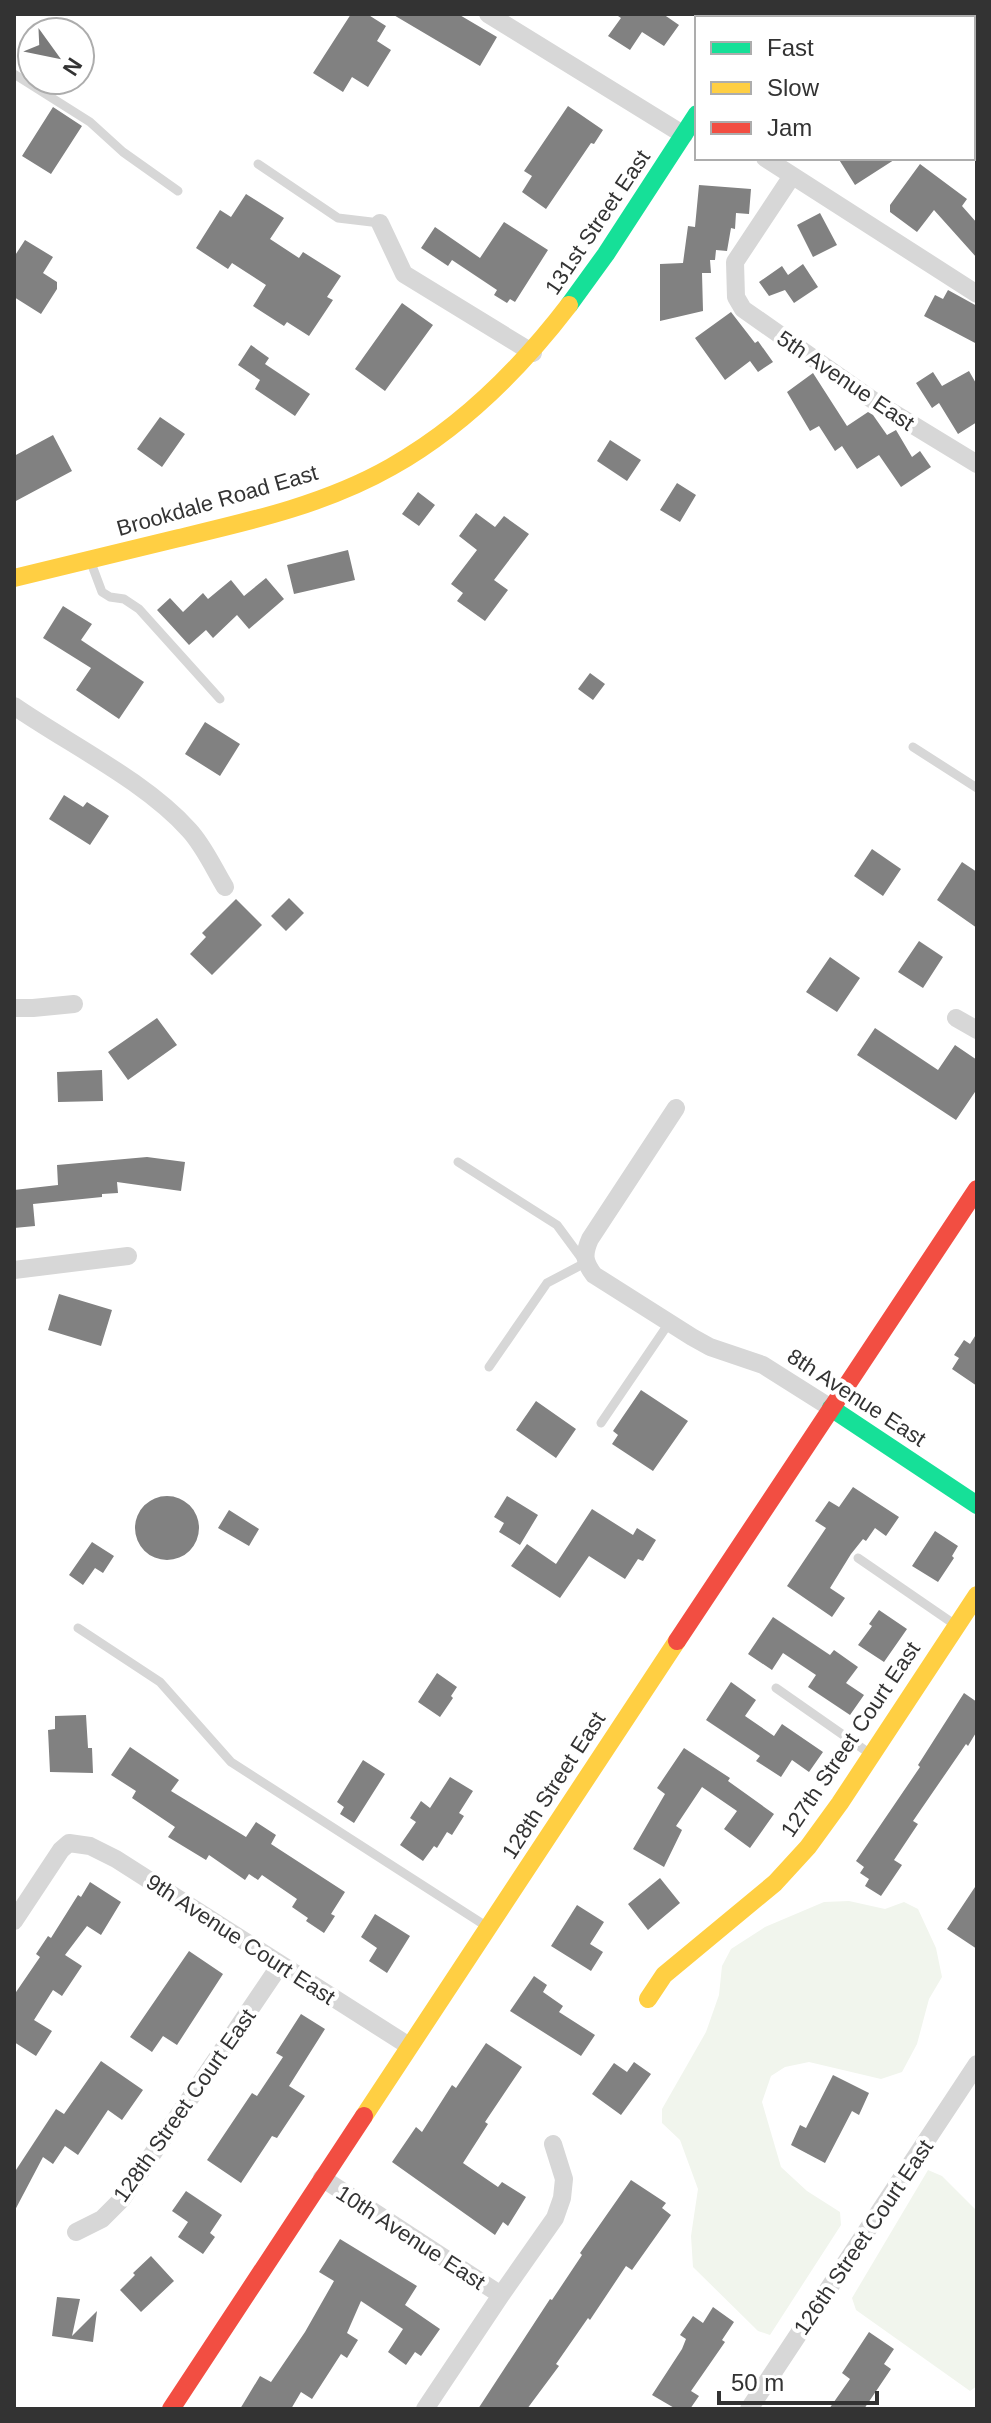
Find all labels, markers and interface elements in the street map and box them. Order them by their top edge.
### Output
north arrow [16,16,96,96]
legend [695,16,975,160]
text: Fast [767,34,814,61]
text: N [58,53,87,80]
text: Slow [767,74,820,101]
text: Jam [767,114,812,141]
street label: 131st Street East [540,145,655,299]
street label: 5th Avenue East [772,325,919,435]
street label: Brookdale Road East [114,460,321,541]
street label: 8th Avenue East [783,1343,931,1451]
street label: 127th Street Court East [776,1637,925,1842]
street label: 128th Street East [497,1707,610,1863]
street label: 9th Avenue Court East [142,1869,340,2010]
street label: 128th Street Court East [108,2004,261,2207]
street label: 126th Street Court East [789,2135,938,2340]
street label: 10th Avenue East [332,2180,490,2295]
scale bar [719,2355,877,2405]
text: 50 m [731,2369,784,2396]

